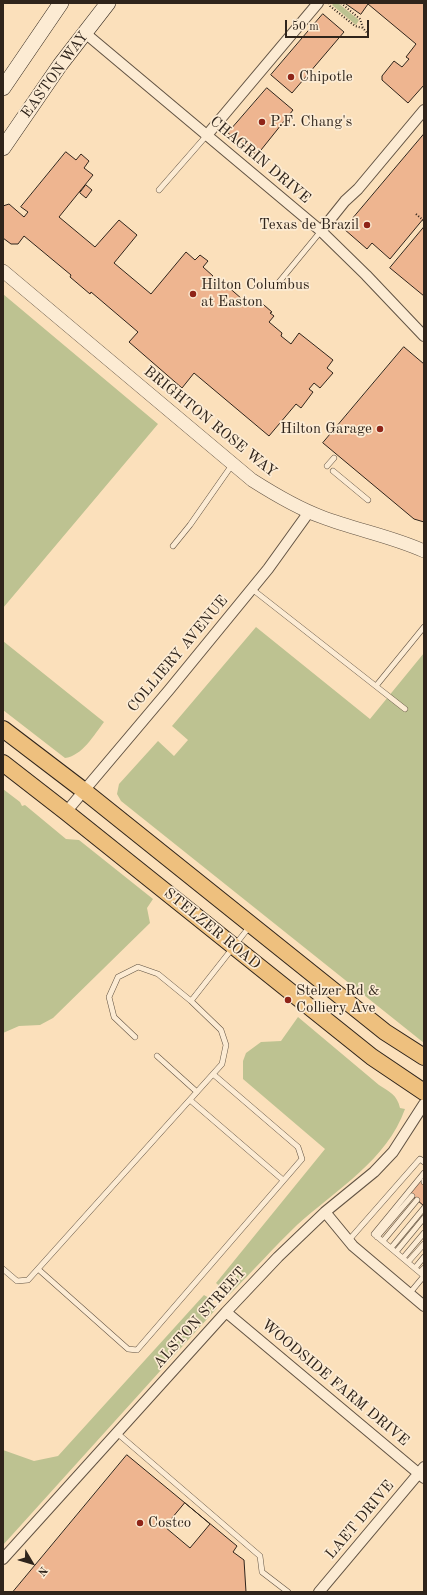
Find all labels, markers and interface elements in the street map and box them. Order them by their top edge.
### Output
scale bar [287,12,371,38]
text: 50 m [292,21,319,33]
street label: EASTON WAY [18,28,92,122]
place label: Chipotle [299,68,353,86]
marker: Chipotle [286,72,296,82]
street label: CHAGRIN DRIVE [206,113,314,207]
place label: P.F. Chang's [270,113,352,131]
marker: P.F. Chang's [257,117,267,127]
place label: Texas de Brazil [259,216,359,234]
marker: Texas de Brazil [362,220,372,230]
place label: Hilton Columbus at Easton [201,276,310,311]
marker: Hilton Columbus at Easton [188,289,198,299]
street label: BRIGHTON ROSE WAY [140,363,280,481]
place label: Hilton Garage [280,420,372,438]
marker: Hilton Garage [375,424,385,434]
street label: COLLIERY AVENUE [124,592,232,716]
street label: STELZER ROAD [160,885,264,973]
place label: Stelzer Rd & Colliery Ave [296,982,380,1017]
marker: Stelzer Rd & Colliery Ave [283,995,293,1005]
street label: ALSTON STREET [150,1264,250,1372]
street label: WOODSIDE FARM DRIVE [257,1316,413,1450]
street label: LAET DRIVE [322,1477,398,1563]
place label: Costco [148,1514,191,1532]
marker: Costco [135,1518,145,1528]
north arrow [12,1543,52,1583]
text: N [35,1564,49,1577]

